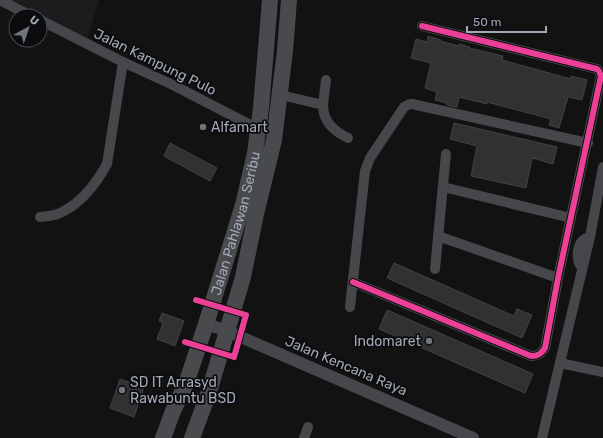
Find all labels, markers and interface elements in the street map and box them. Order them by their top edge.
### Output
north arrow [8,8,48,48]
scale bar [467,8,546,34]
text: U [27,13,41,28]
text: 50 m [473,15,501,29]
street label: Jalan Kampung Pulo [91,25,219,99]
place label: Alfamart [211,119,268,136]
marker: Alfamart [198,122,208,132]
street label: Jalan Pahlawan Seribu [207,150,264,297]
street label: Jalan Kencana Raya [282,333,410,399]
place label: Indomaret [354,333,422,350]
marker: Indomaret [424,336,434,346]
place label: SD IT Arrasyd Rawabuntu BSD [130,374,236,407]
marker: SD IT Arrasyd Rawabuntu BSD [117,385,127,395]

